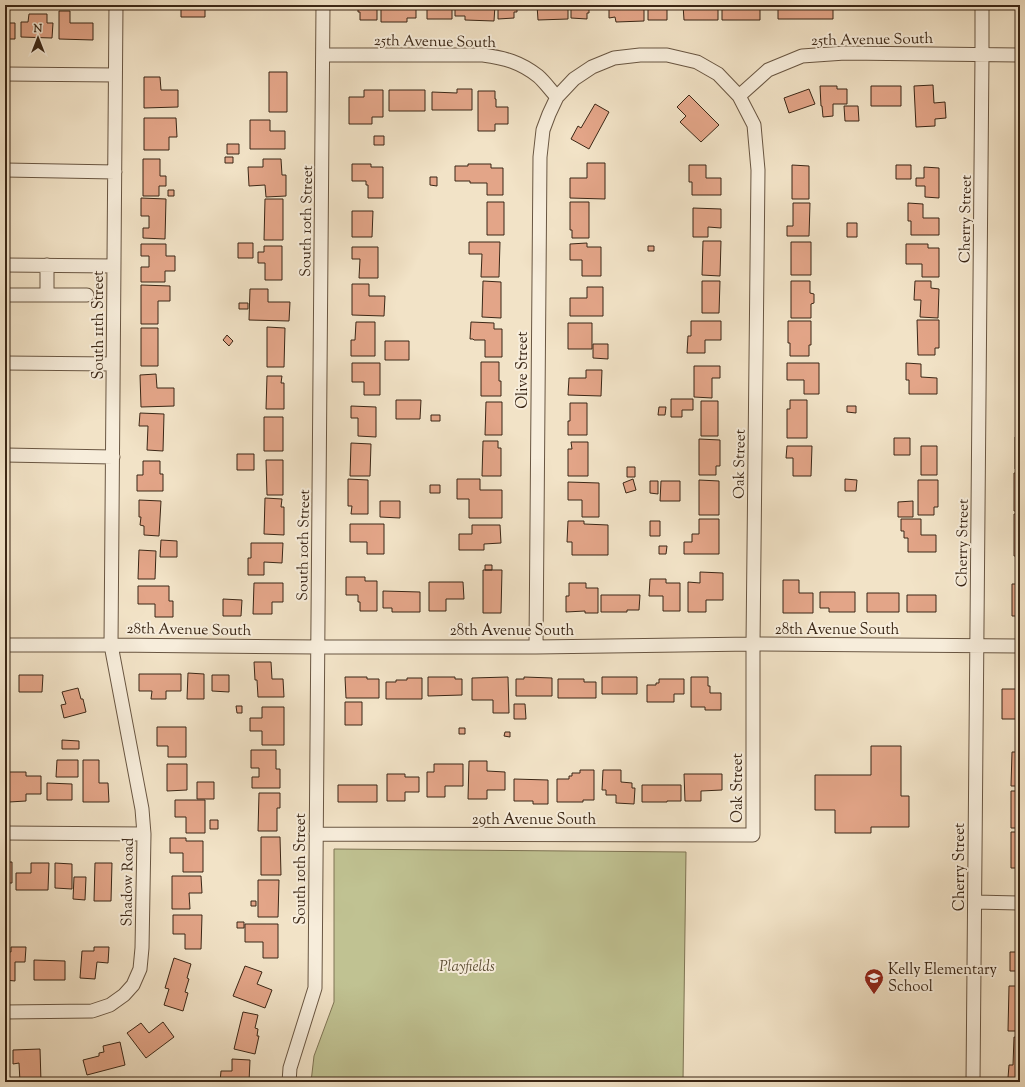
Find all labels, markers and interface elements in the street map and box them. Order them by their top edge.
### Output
north arrow [18,18,58,58]
text: N [33,21,43,37]
street label: 25th Avenue South [811,29,934,52]
street label: 25th Avenue South [374,31,496,54]
street label: South 10th Street [296,165,319,277]
street label: Cherry Street [955,175,978,263]
street label: South 11th Street [89,271,110,379]
street label: Olive Street [513,331,534,409]
street label: Oak Street [729,429,752,499]
street label: South 10th Street [293,489,316,601]
street label: Cherry Street [952,499,975,587]
street label: 28th Avenue South [126,619,252,642]
street label: 28th Avenue South [775,620,900,641]
street label: 28th Avenue South [450,621,575,642]
street label: Oak Street [728,753,749,823]
street label: 29th Avenue South [472,810,596,831]
street label: South 10th Street [291,813,312,925]
street label: Cherry Street [950,823,971,911]
street label: Shadow Road [117,837,140,927]
park label: Playfields [439,957,495,978]
place label: Kelly Elementary School [888,960,998,998]
school or university icon: Kelly Elementary School [863,967,885,995]

